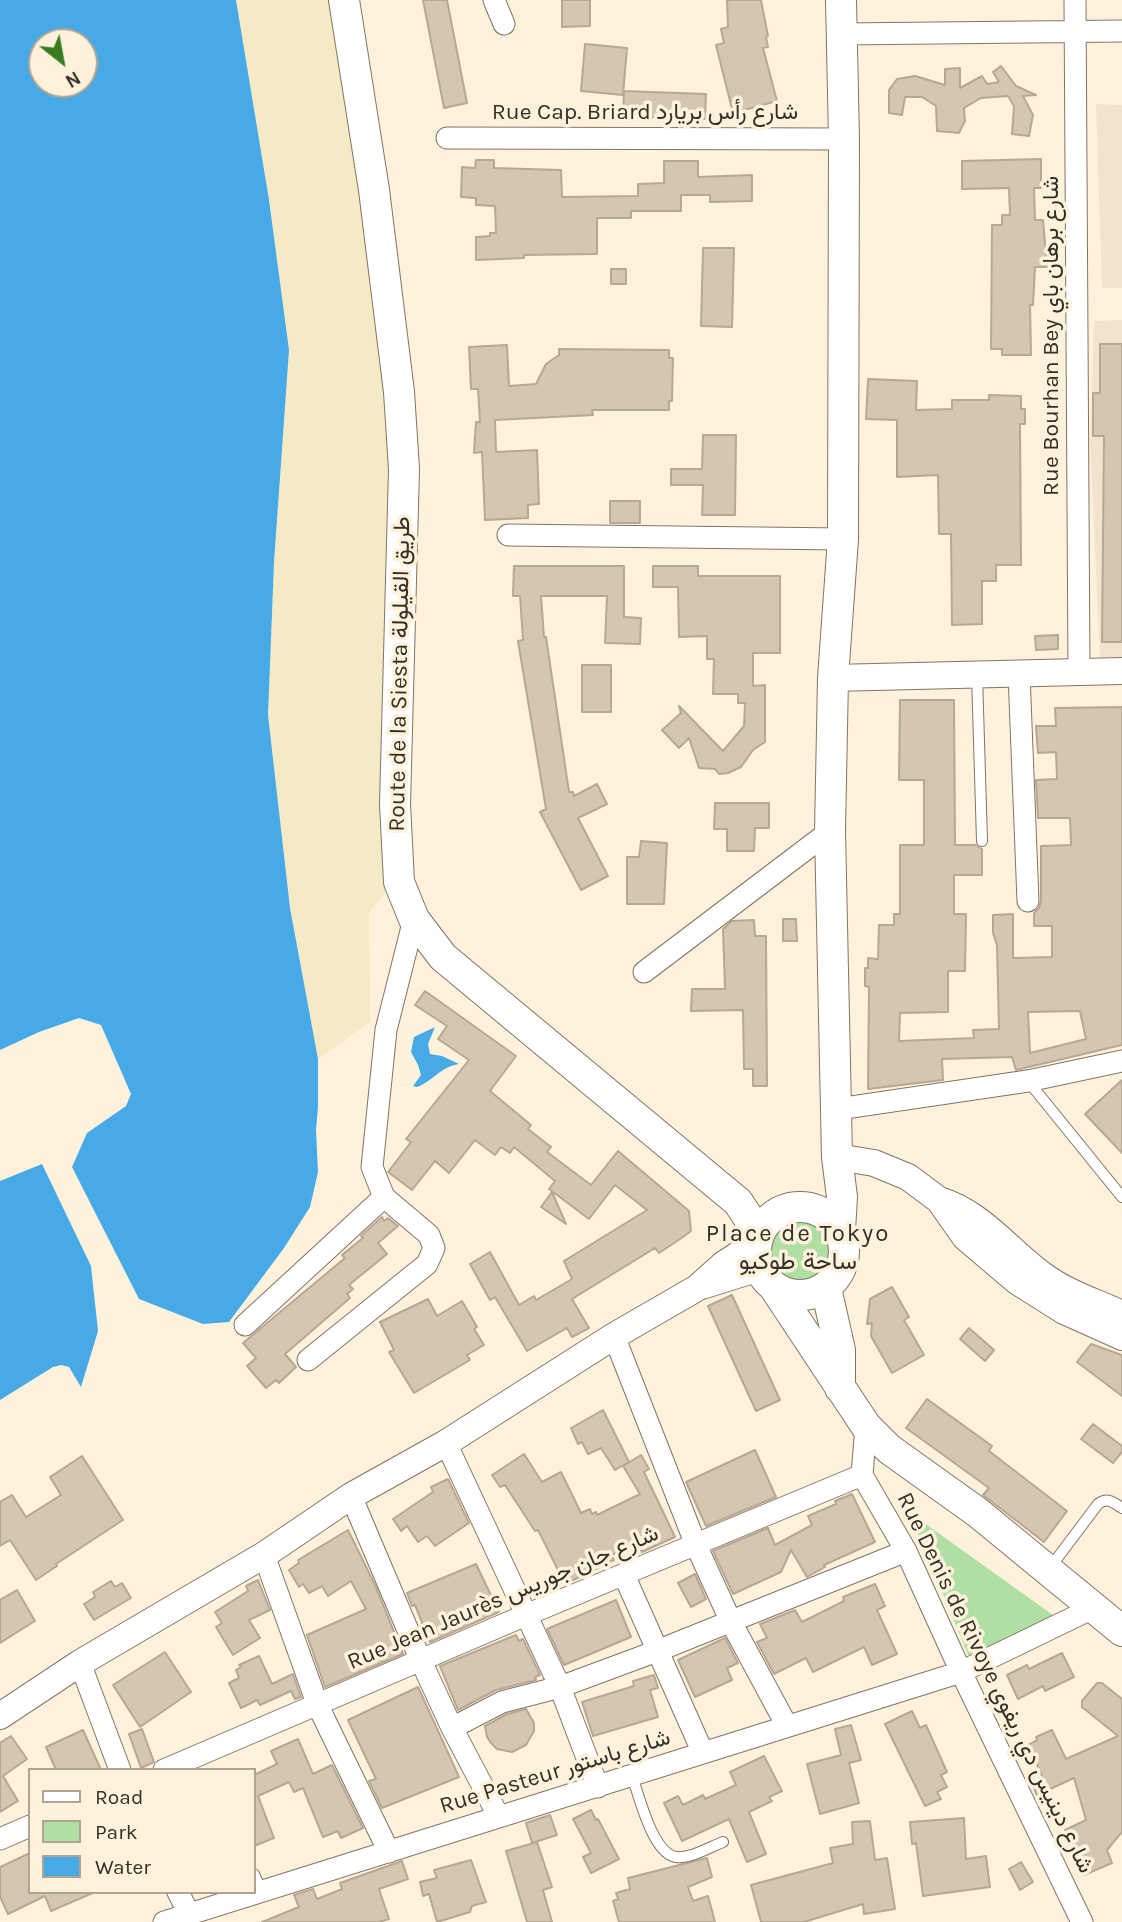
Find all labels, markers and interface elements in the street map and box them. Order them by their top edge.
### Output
north arrow [28,28,98,98]
text: N [61,66,84,92]
street label: Rue Cap. Briard شارع رأس بريارد [492,98,798,126]
street label: Rue Bourhan Bey شارع برهان باي [1037,176,1065,496]
street label: Route de la Siesta طريق القيلولة [383,516,417,832]
district label: Place de Tokyo ساحة طوكيو [707,1220,889,1276]
street label: Rue Denis de Rivoye شارع دينيس دي ريفوي [891,1488,1099,1878]
street label: Rue Jean Jaurès شارع جان جوريس [343,1520,663,1676]
street label: Rue Pasteur شارع باستور [436,1724,674,1820]
legend [28,1768,256,1894]
text: Road [95,1785,143,1809]
text: Park [95,1820,138,1844]
text: Water [95,1855,151,1879]

